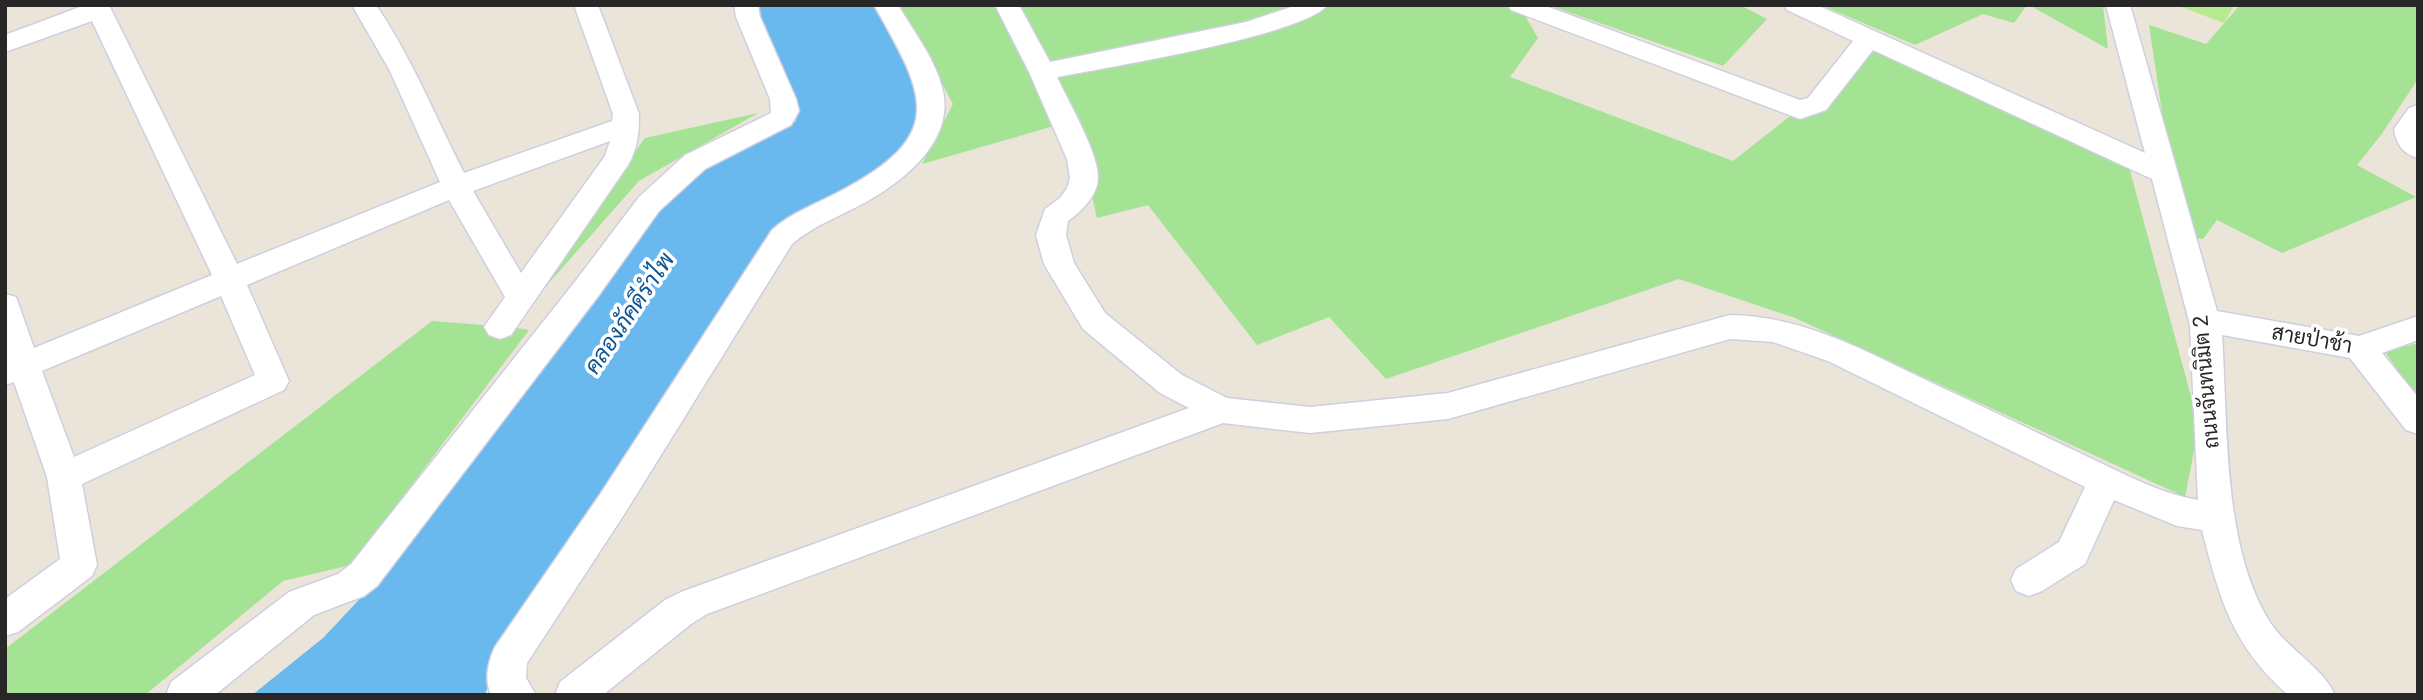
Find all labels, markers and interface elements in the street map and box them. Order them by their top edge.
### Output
water label: คลองภัคดีรำไพ [576,245,680,379]
street label: ถนนจันทนิมิต 2 [2188,314,2224,450]
street label: สายป่าช้า [2270,319,2354,358]

